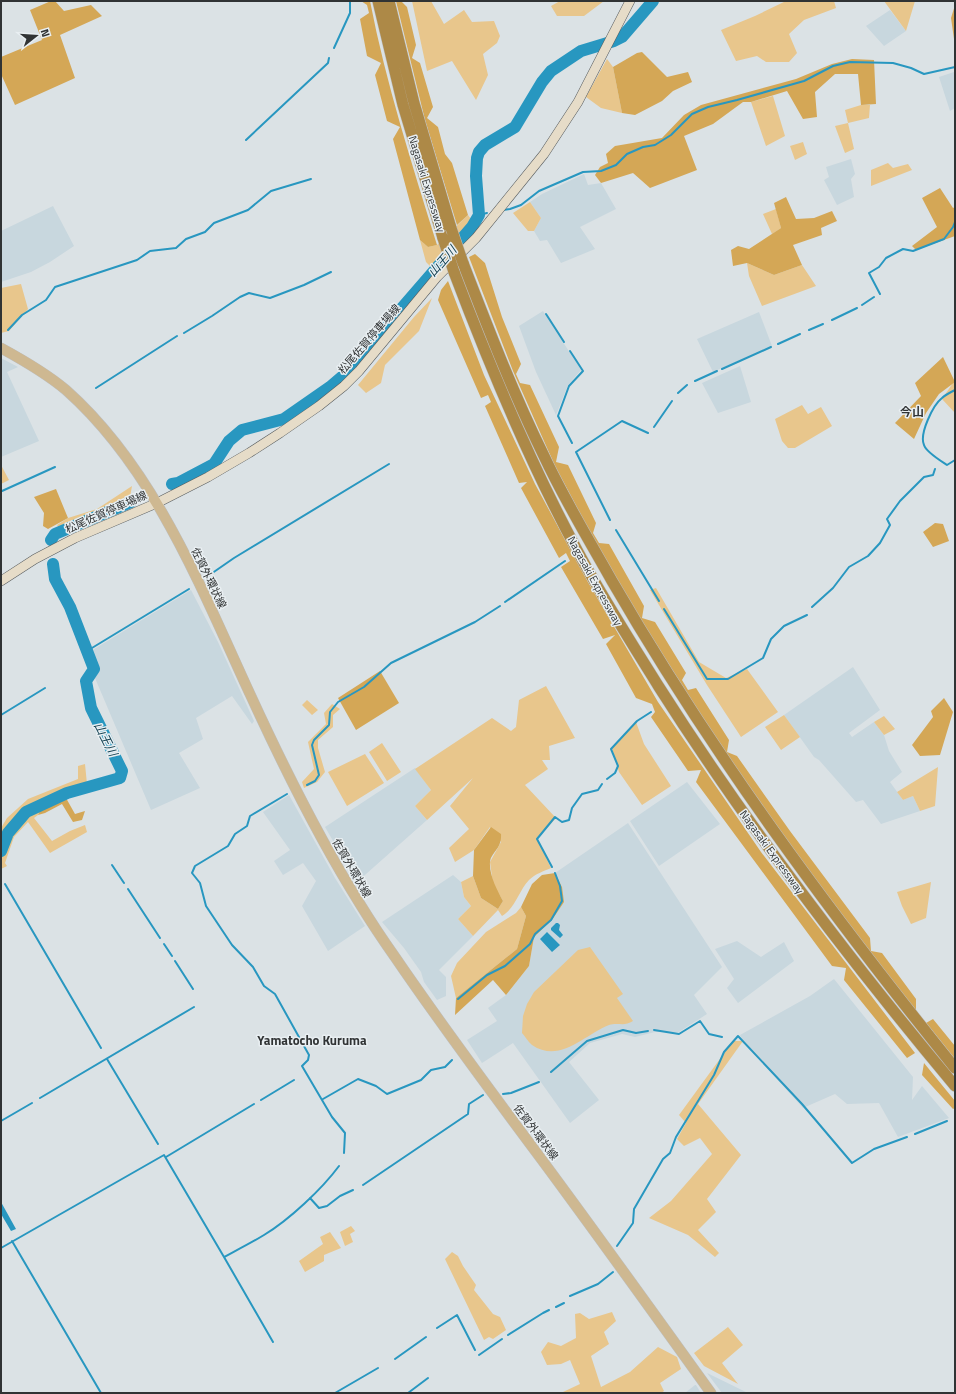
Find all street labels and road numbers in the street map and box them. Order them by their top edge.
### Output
street label: Nagasaki Expressway [405,134,450,235]
street label: 松尾佐賀停車場線 [334,301,404,377]
street label: 松尾佐賀停車場線 [63,487,149,537]
street label: Nagasaki Expressway [564,533,627,629]
street label: 佐賀外環状線 [187,545,231,611]
street label: Nagasaki Expressway [736,807,808,898]
street label: 佐賀外環状線 [329,835,375,901]
street label: 佐賀外環状線 [510,1101,562,1163]

